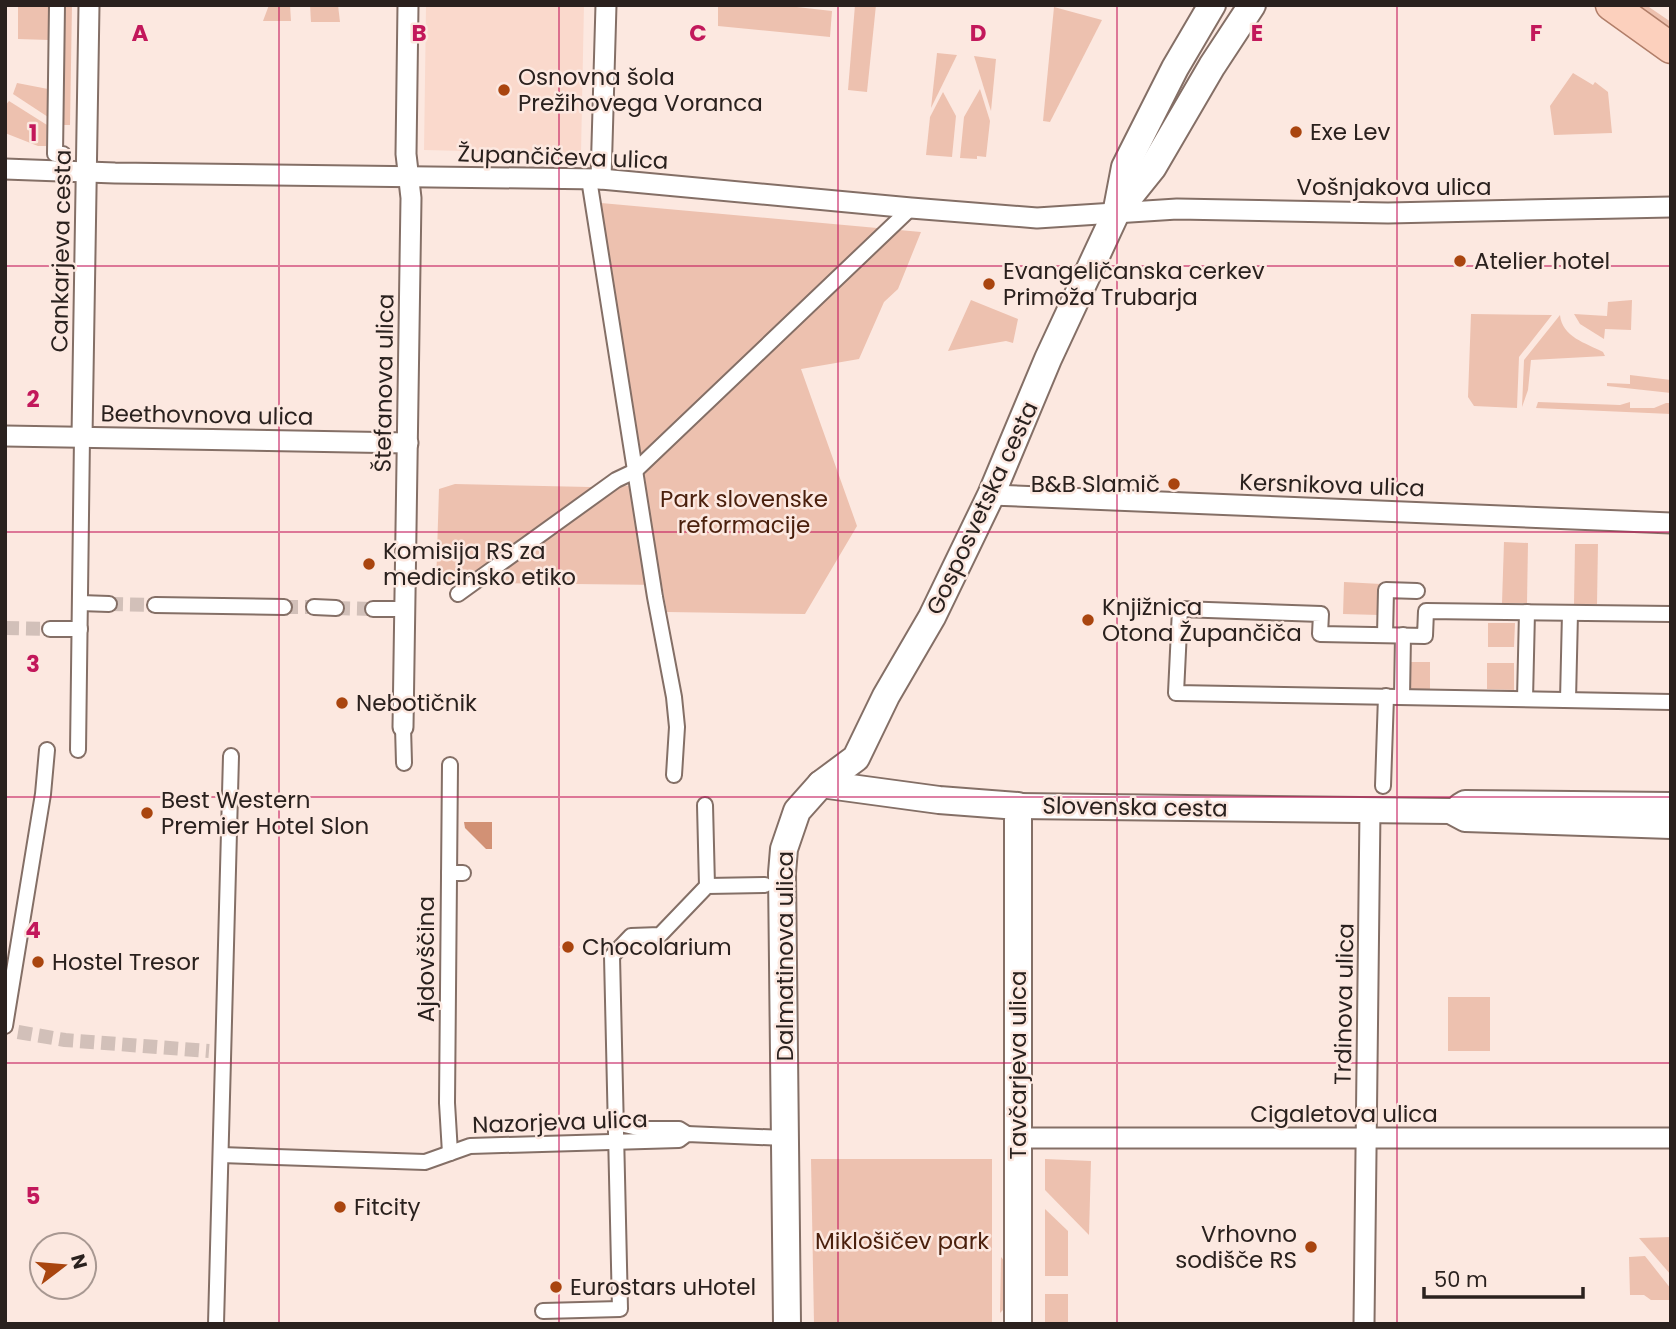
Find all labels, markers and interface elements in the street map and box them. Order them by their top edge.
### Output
text: A [132,17,149,49]
text: B [411,17,427,49]
text: C [689,17,707,49]
text: D [970,17,986,49]
text: E [1251,17,1263,49]
text: F [1530,17,1542,49]
place label: Osnovna šola Prežihovega Voranca [518,61,763,119]
marker: Osnovna šola Prežihovega Voranca [496,82,512,98]
place label: Exe Lev [1310,116,1390,148]
text: 1 [29,117,37,149]
marker: Exe Lev [1288,124,1304,140]
street label: Župančičeva ulica [457,137,669,177]
street label: Cankarjeva cesta [43,149,79,353]
street label: Vošnjakova ulica [1297,171,1491,203]
place label: Atelier hotel [1474,245,1610,277]
marker: Atelier hotel [1452,253,1468,269]
place label: Evangeličanska cerkev Primoža Trubarja [1003,255,1265,313]
marker: Evangeličanska cerkev Primoža Trubarja [981,276,997,292]
street label: Štefanova ulica [366,293,402,473]
text: 2 [26,383,40,415]
street label: Gosposvetska cesta [918,396,1046,620]
street label: Beethovnova ulica [100,397,314,433]
street label: Kersnikova ulica [1239,466,1425,504]
place label: B&B Slamič [1031,468,1160,500]
marker: B&B Slamič [1166,476,1182,492]
park label: Park slovenske reformacije [660,483,828,541]
place label: Komisija RS za medicinsko etiko [383,535,576,593]
marker: Komisija RS za medicinsko etiko [361,556,377,572]
place label: Knjižnica Otona Župančiča [1102,591,1302,649]
marker: Knjižnica Otona Župančiča [1080,612,1096,628]
text: 3 [26,648,40,680]
place label: Nebotičnik [356,687,477,719]
marker: Nebotičnik [334,695,350,711]
place label: Best Western Premier Hotel Slon [161,784,369,842]
street label: Slovenska cesta [1042,789,1228,825]
marker: Best Western Premier Hotel Slon [139,805,155,821]
street label: Dalmatinova ulica [769,851,801,1061]
street label: Ajdovščina [410,896,442,1022]
text: 4 [25,914,41,946]
street label: Trdinova ulica [1327,923,1361,1085]
place label: Chocolarium [582,931,732,963]
marker: Chocolarium [560,939,576,955]
place label: Hostel Tresor [52,946,200,978]
marker: Hostel Tresor [30,954,46,970]
street label: Tavčarjeva ulica [1002,970,1034,1160]
street label: Cigaletova ulica [1250,1098,1438,1130]
street label: Nazorjeva ulica [472,1103,648,1141]
text: 5 [26,1180,40,1212]
place label: Fitcity [354,1191,421,1223]
marker: Fitcity [332,1199,348,1215]
place label: Vrhovno sodišče RS [1175,1218,1297,1276]
park label: Miklošičev park [815,1225,989,1257]
north arrow [28,1231,98,1301]
marker: Vrhovno sodišče RS [1303,1239,1319,1255]
text: N [64,1251,94,1272]
scale bar [1424,1256,1583,1300]
text: 50 m [1434,1265,1488,1294]
place label: Eurostars uHotel [570,1271,756,1303]
marker: Eurostars uHotel [548,1279,564,1295]

